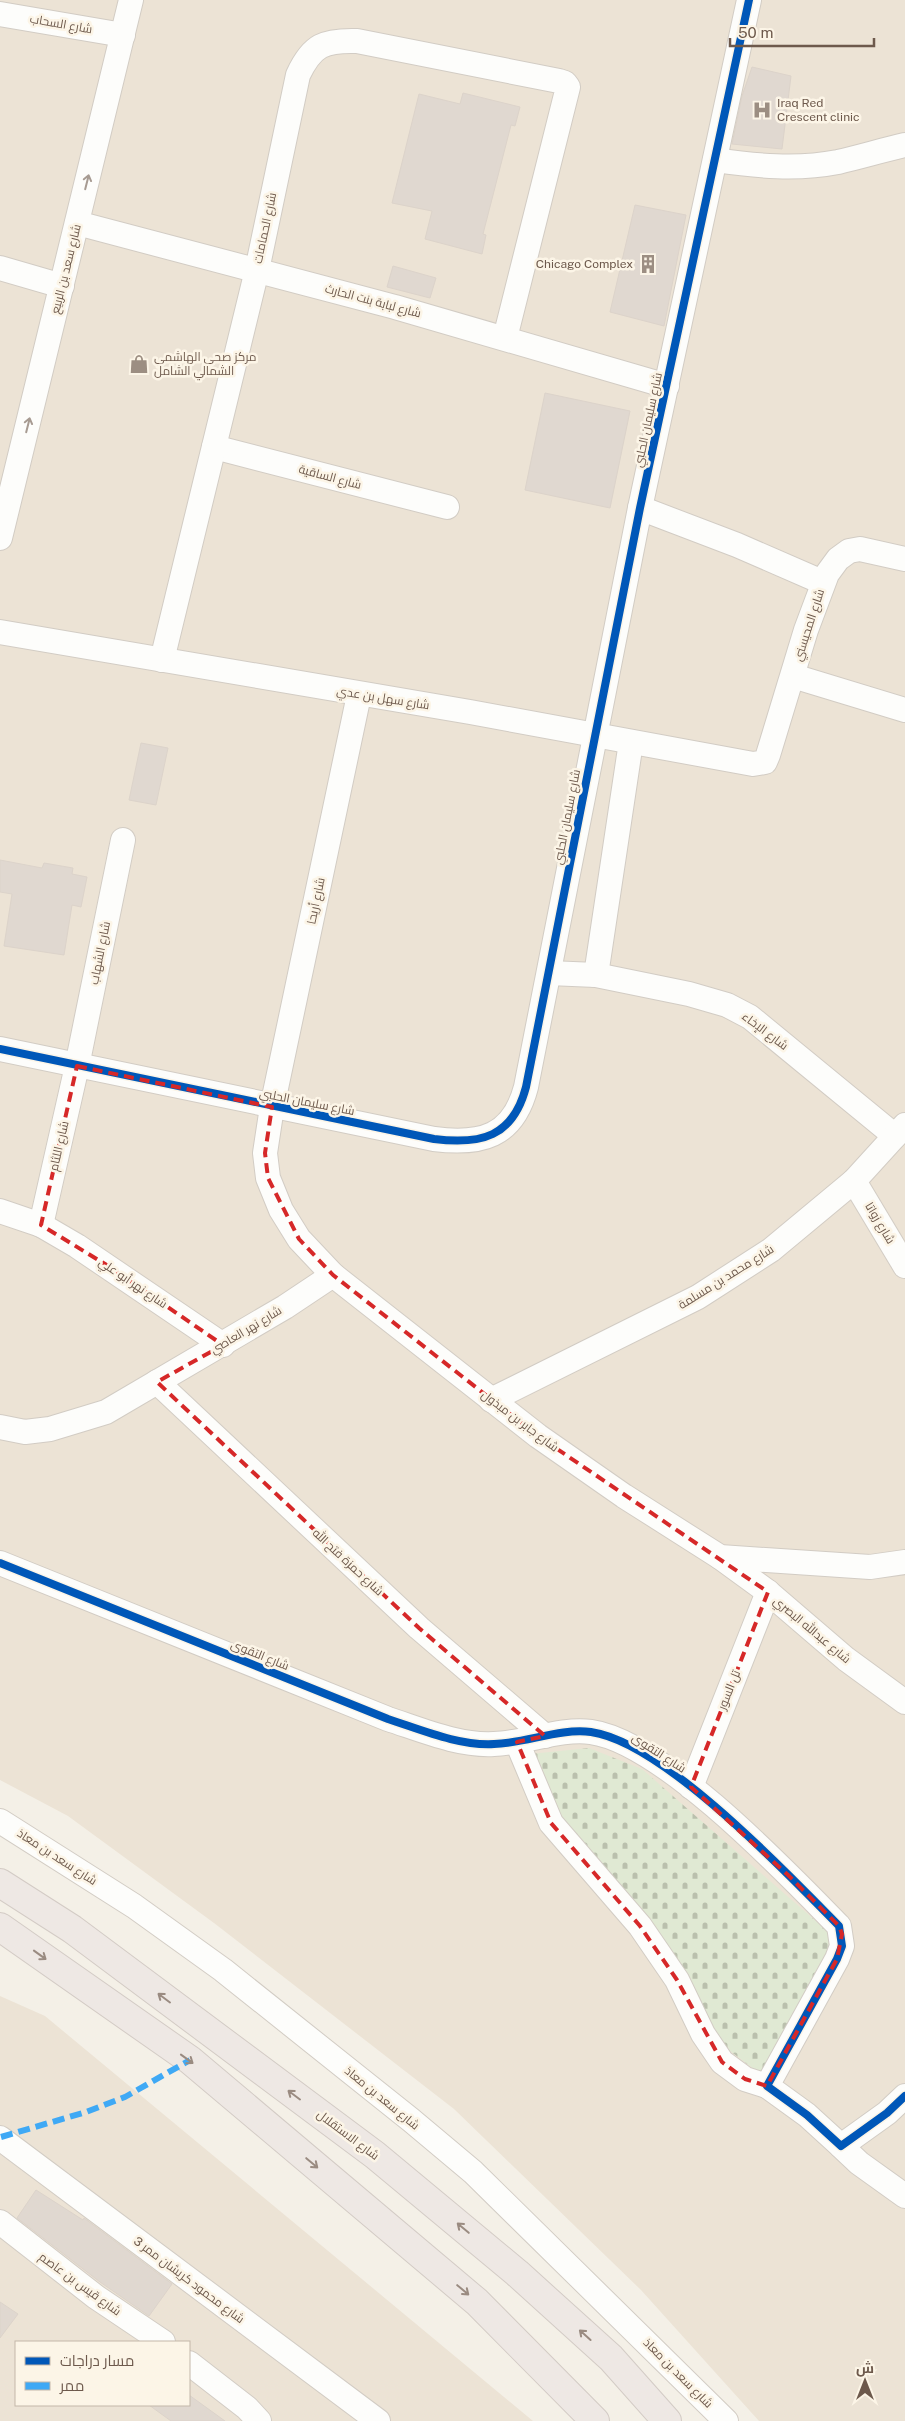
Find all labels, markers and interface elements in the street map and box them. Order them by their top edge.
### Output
street label: شارع السحاب [28,12,93,37]
scale bar [730,15,874,47]
text: 50 m [738,24,773,41]
place label: Iraq Red Crescent clinic [777,96,860,124]
hospital icon: Iraq Red Crescent clinic [751,99,773,121]
one-way arrow [83,174,92,190]
street label: شارع الحمامات [251,191,280,265]
street label: شارع سعد بن الربيع [48,223,85,316]
building icon: Chicago Complex [637,253,659,275]
place label: Chicago Complex [536,257,633,271]
street label: شارع لبابة بنت الحارث [323,281,423,322]
place label: مركز صحي الهاشمي الشمالي الشامل [154,350,257,381]
shop icon: مركز صحي الهاشمي الشمالي الشامل [128,353,150,375]
street label: شارع سليمان الحلبي [631,371,668,469]
one-way arrow [24,417,33,433]
street label: شارع الساقية [297,462,363,493]
street label: شارع المحيسني [791,587,830,664]
street label: شارع سهل بن عدي [335,684,431,715]
street label: شارع سليمان الحلبي [551,768,586,866]
street label: شارع أريحا [303,876,329,926]
street label: شارع الشهاب [87,920,114,986]
street label: شارع الإخاء [739,1009,791,1054]
street label: شارع سليمان الحلبي [258,1086,356,1121]
street label: شارع اللثام [46,1120,73,1173]
street label: شارع زواتا [861,1200,898,1247]
street label: شارع محمد بن مسلمة [676,1242,777,1313]
street label: شارع نهر أبو علي [94,1254,171,1314]
street label: شارع نهر العاصي [208,1303,286,1359]
street label: شارع جابر بن مبذول [478,1387,561,1455]
street label: شارع حمزة فتح الله [309,1525,387,1599]
street label: شارع عبدالله البصري [769,1593,854,1669]
street label: شارع التقوى [228,1637,291,1674]
street label: تل السور [714,1667,744,1713]
street label: شارع التقوى [629,1730,689,1777]
street label: شارع سعد بن معاذ [14,1826,100,1889]
one-way arrow [33,1950,47,1960]
one-way arrow [158,1992,171,2003]
one-way arrow [180,2054,194,2064]
street label: شارع سعد بن معاذ [341,2064,422,2133]
one-way arrow [287,2090,301,2100]
street label: شارع الاستقلال [314,2107,382,2164]
one-way arrow [305,2158,318,2169]
one-way arrow [457,2223,470,2234]
street label: شارع محمود كريشان ممر 3 [130,2234,247,2327]
street label: شارع قيس بن عاصم [36,2250,124,2319]
one-way arrow [456,2285,469,2296]
one-way arrow [579,2329,592,2341]
street label: شارع سعد بن معاذ [640,2335,716,2411]
legend [15,2341,190,2406]
text: مسار دراجات [60,2352,134,2370]
north arrow [840,2356,890,2406]
text: ش [856,2360,874,2377]
text: ممر [59,2377,84,2395]

